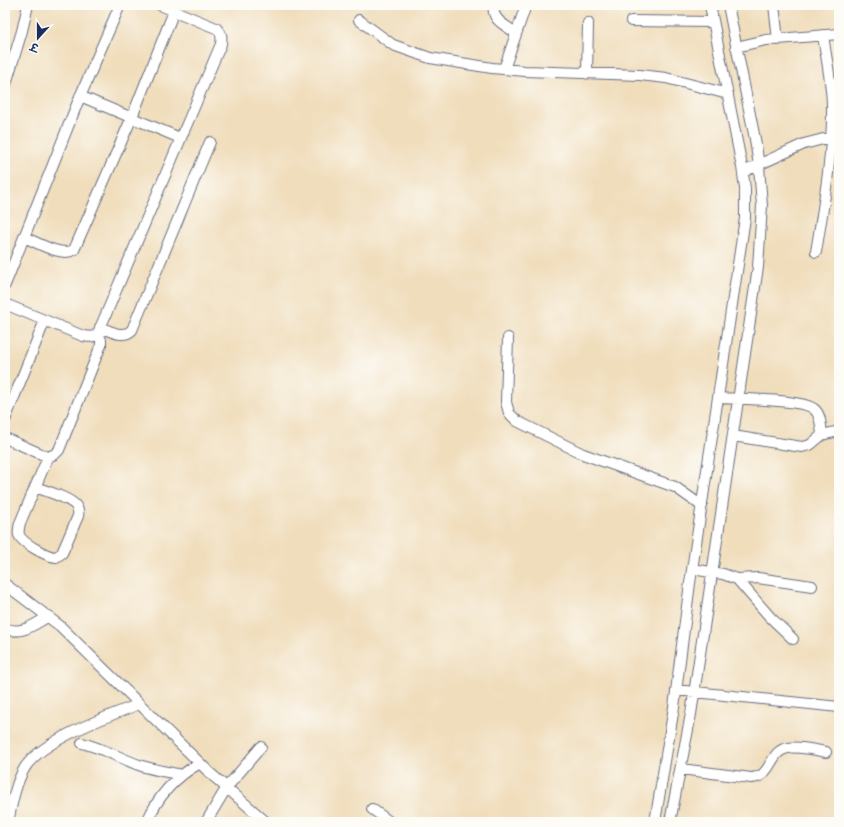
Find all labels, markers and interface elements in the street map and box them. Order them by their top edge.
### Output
north arrow [18,18,58,58]
text: उ [27,39,41,56]

